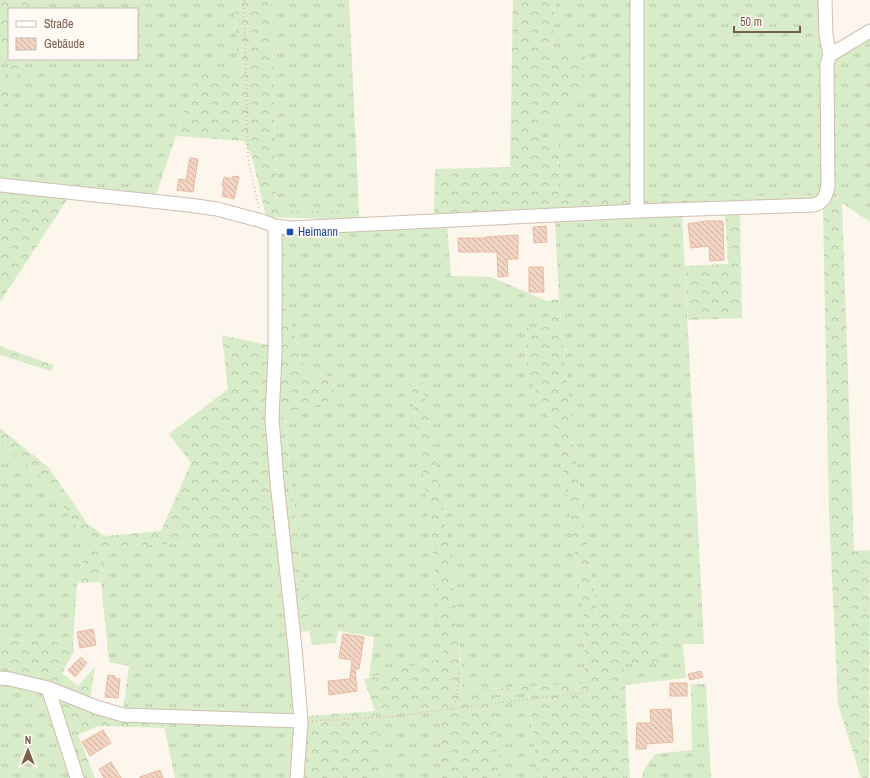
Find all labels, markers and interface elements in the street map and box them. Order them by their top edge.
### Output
legend [8,8,138,60]
scale bar [734,8,800,34]
text: 50 m [740,14,762,30]
text: Straße [44,16,74,32]
text: Gebäude [44,36,85,52]
place label: Heimann [298,224,338,240]
marker: Heimann [285,227,295,237]
north arrow [8,730,48,770]
text: N [25,733,31,747]

